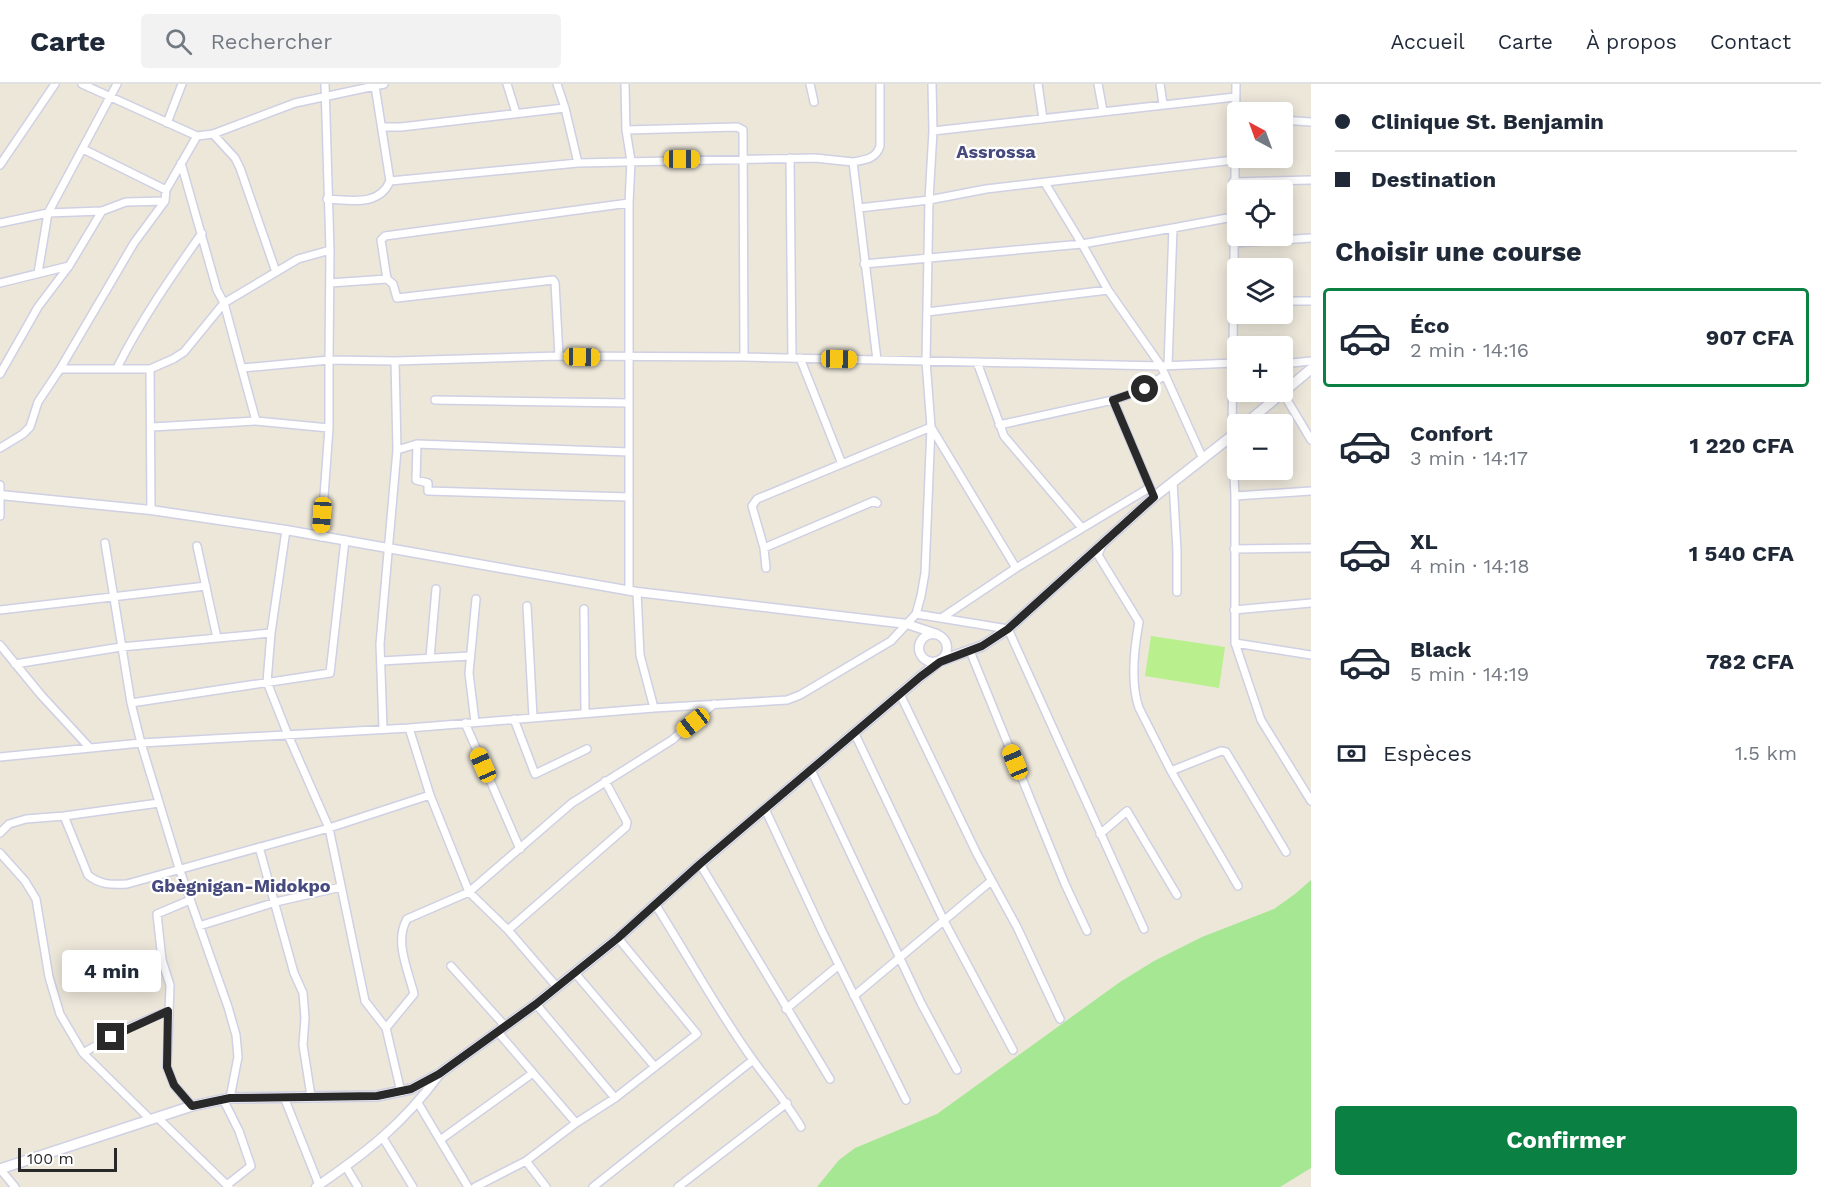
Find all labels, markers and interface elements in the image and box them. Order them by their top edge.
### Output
search box [141,14,561,68]
text: Carte [30,25,105,58]
icon: search [162,25,195,58]
text: Rechercher [210,29,332,54]
text: Accueil [1390,29,1465,54]
text: Carte [1498,29,1553,54]
text: À propos [1586,29,1677,54]
text: Contact [1710,29,1791,54]
north arrow [1227,102,1293,168]
map controls [1227,102,1293,480]
text: Clinique St. Benjamin [1371,109,1604,134]
district label: Assrossa [956,141,1036,162]
car [664,150,700,168]
text: Destination [1371,167,1496,192]
button: locate [1227,180,1293,246]
text: Choisir une course [1335,236,1582,268]
button: layers [1227,258,1293,324]
icon: car [1338,311,1392,365]
text: Éco [1410,313,1449,338]
text: 907 CFA [1706,325,1794,350]
button: + [1227,336,1293,402]
text: 2 min · 14:16 [1410,338,1529,362]
car [564,348,600,366]
car [821,350,857,368]
route start [1131,375,1158,402]
button: − [1227,414,1293,480]
icon: car [1338,419,1392,473]
text: Confort [1410,421,1493,446]
text: 1 220 CFA [1690,433,1794,458]
text: 3 min · 14:17 [1410,446,1528,470]
car [312,496,332,534]
icon: car [1338,527,1392,581]
text: XL [1410,529,1438,554]
text: 1 540 CFA [1689,541,1794,566]
text: 4 min · 14:18 [1410,554,1530,578]
icon: car [1338,635,1392,689]
text: Black [1410,637,1471,662]
text: 782 CFA [1706,649,1794,674]
text: 5 min · 14:19 [1410,662,1529,686]
car [673,705,713,741]
icon: cash [1335,737,1368,770]
text: Espèces [1383,741,1472,766]
text: 1.5 km [1735,741,1797,765]
car [1000,742,1030,782]
car [467,745,499,785]
district label: Gbègnigan-Midokpo [151,875,331,896]
callout: 4 min [62,950,160,992]
text: 4 min [84,959,139,983]
route end [97,1023,124,1050]
button: Confirmer [1335,1106,1797,1175]
scale bar [18,1145,117,1172]
text: 100 m [27,1149,74,1168]

